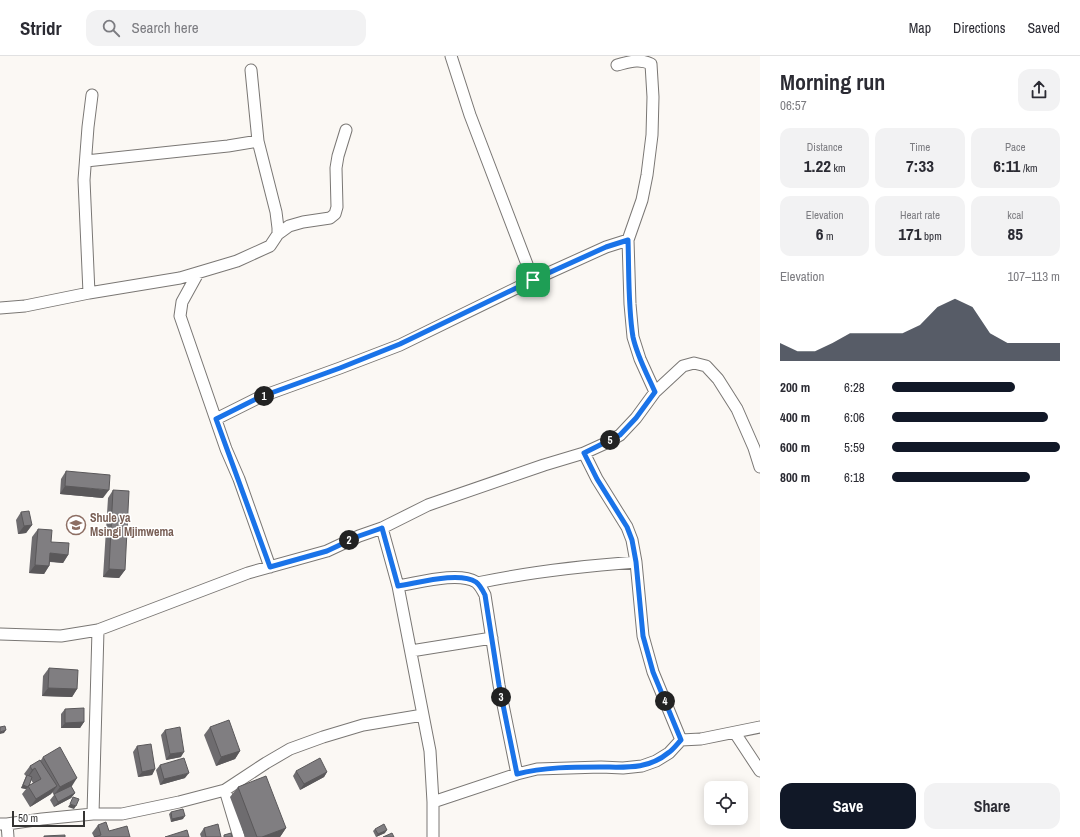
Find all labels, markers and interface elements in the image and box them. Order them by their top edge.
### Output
search box [86,10,366,46]
text: Stridr [20,15,62,41]
icon: search [100,17,122,39]
text: Search here [132,17,199,38]
text: Map [909,19,931,37]
text: Directions [953,19,1005,37]
text: Saved [1027,19,1060,37]
text: Morning run [780,67,885,97]
button: share [1018,69,1060,111]
text: 06:57 [780,97,807,114]
text: Distance [807,140,842,154]
text: Time [910,140,930,154]
text: Pace [1005,140,1026,154]
text: 1.22 [804,154,831,177]
text: 7:33 [906,154,934,177]
text: 6:11 [993,154,1020,177]
text: km [831,161,846,175]
text: /km [1020,161,1037,175]
text: Elevation [806,208,843,222]
text: Heart rate [900,208,940,222]
text: kcal [1007,208,1023,222]
text: 6 [816,222,824,245]
text: 171 [898,222,922,245]
text: 85 [1008,222,1023,245]
text: m [824,229,834,243]
text: bpm [922,229,942,243]
pin [516,263,550,297]
text: Elevation [780,268,824,285]
text: 107–113 m [1007,268,1060,285]
icon: arrive [522,269,544,291]
text: 200 m [780,379,810,396]
text: 6:28 [844,379,865,396]
pin: 1 [254,386,274,406]
text: 1 [261,389,267,403]
text: 400 m [780,409,810,426]
text: 6:06 [844,409,865,426]
pin: 5 [600,430,620,450]
text: 5 [607,433,613,447]
text: 600 m [780,439,810,456]
text: 5:59 [844,439,865,456]
text: 800 m [780,469,810,486]
text: 6:18 [844,469,865,486]
place label: Shule ya Msingi Mjimwema [90,510,174,540]
school or university icon: Shule ya Msingi Mjimwema [65,514,87,536]
pin: 2 [339,530,359,550]
text: 2 [346,533,352,547]
pin: 3 [491,687,511,707]
text: 3 [498,690,504,704]
pin: 4 [655,691,675,711]
text: 4 [662,694,668,708]
map controls [704,781,748,825]
button: locate [704,781,748,825]
button: Save [780,783,916,829]
button: Share [924,783,1060,829]
scale bar [12,809,85,828]
text: 50 m [18,811,38,825]

